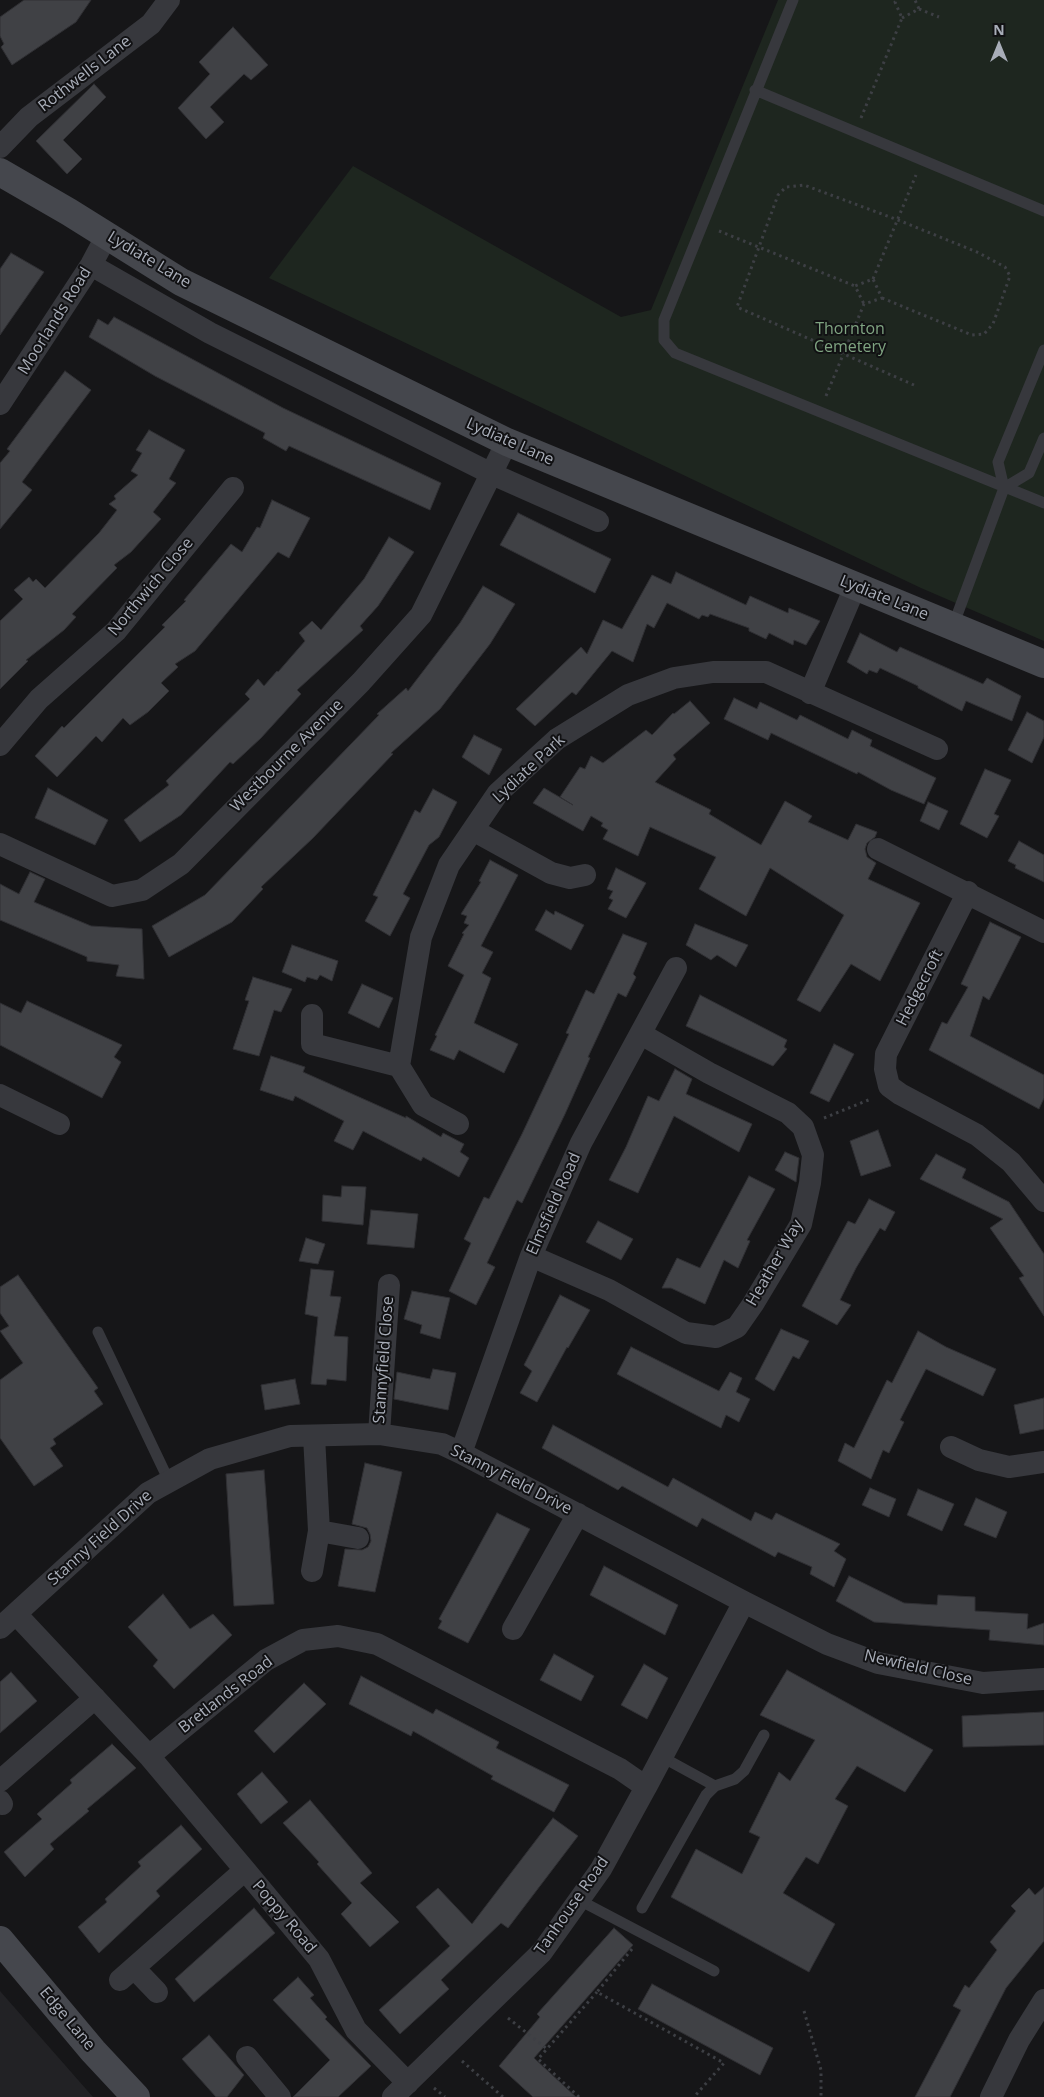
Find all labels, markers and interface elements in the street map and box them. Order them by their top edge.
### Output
north arrow [974,20,1024,70]
text: N [993,20,1005,39]
street label: Rothwells Lane [35,32,135,116]
street label: Lydiate Lane [104,228,194,292]
street label: Moorlands Road [14,264,96,378]
park label: Thornton Cemetery [814,319,886,357]
street label: Lydiate Lane [463,414,557,470]
street label: Northwich Close [104,534,198,640]
street label: Lydiate Lane [837,571,931,625]
street label: Westbourne Avenue [227,696,347,816]
street label: Lydiate Park [489,731,569,807]
street label: Hedgecroft [893,947,947,1029]
street label: Elmsfield Road [523,1150,585,1258]
street label: Heather Way [743,1216,807,1310]
street label: Stannyfield Close [370,1296,398,1424]
street label: Stanny Field Drive [447,1441,575,1519]
street label: Stanny Field Drive [44,1486,156,1590]
street label: Newfield Close [862,1646,974,1690]
street label: Bretlands Road [175,1652,277,1738]
street label: Tanhouse Road [531,1853,613,1959]
street label: Poppy Road [248,1877,320,1957]
street label: Edge Lane [35,1984,99,2054]

